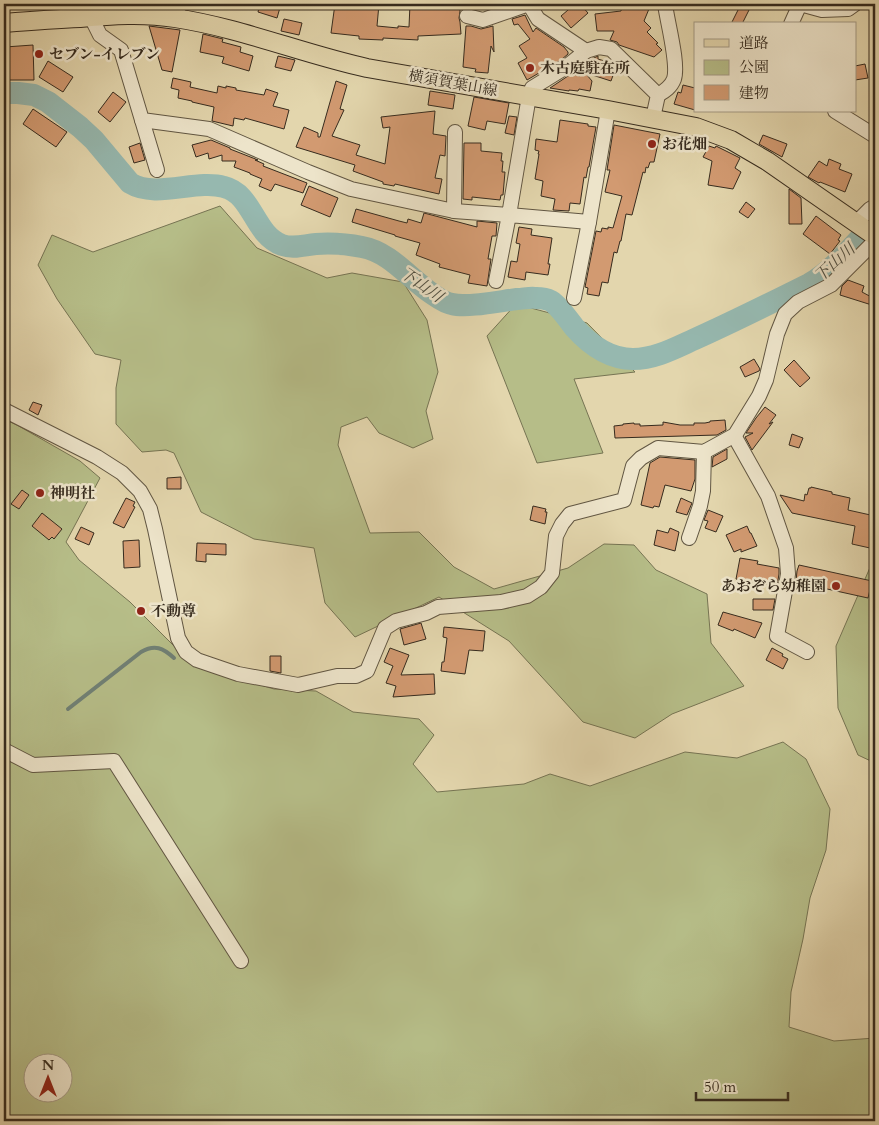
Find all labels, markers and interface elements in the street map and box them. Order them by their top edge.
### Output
legend [694,22,856,112]
text: 道路 [739,33,769,53]
place label: セブン-イレブン [49,44,160,64]
marker: セブン-イレブン [33,48,45,60]
text: 公園 [739,57,769,77]
place label: 木古庭駐在所 [540,58,630,78]
marker: 木古庭駐在所 [524,62,536,74]
street label: 横須賀葉山線 [407,65,499,101]
text: 建物 [739,83,769,103]
place label: お花畑 [662,134,707,154]
marker: お花畑 [646,138,658,150]
water label: 下山川 [809,237,861,287]
water label: 下山川 [395,262,449,309]
place label: 神明社 [50,483,95,503]
marker: 神明社 [34,487,46,499]
place label: あおぞら幼稚園 [721,576,826,596]
marker: あおぞら幼稚園 [830,580,842,592]
place label: 不動尊 [151,601,196,621]
marker: 不動尊 [135,605,147,617]
north arrow [22,1052,72,1102]
text: N [42,1056,54,1075]
scale bar [696,1070,789,1102]
text: 50 m [704,1077,736,1097]

